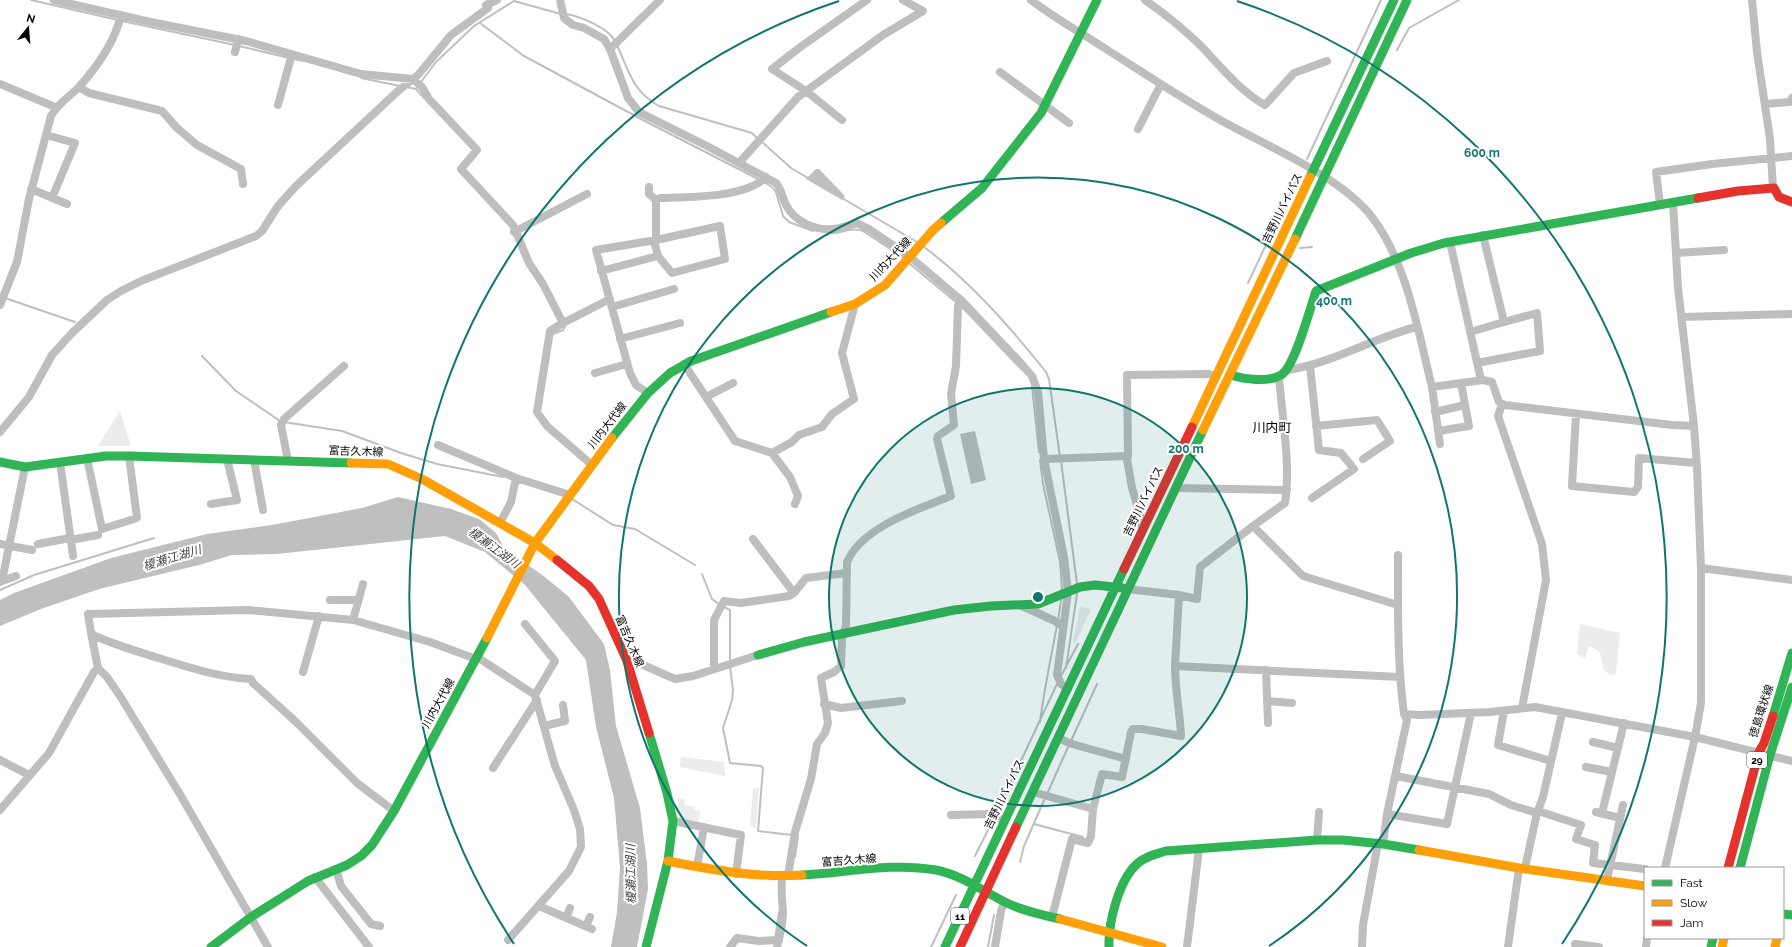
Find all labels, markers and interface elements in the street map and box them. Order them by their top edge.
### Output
north arrow [8,8,48,48]
text: N [25,11,37,26]
text: 600 m [1464,146,1500,160]
street label: 吉野川バイパス [1260,171,1305,246]
street label: 川内大代線 [867,235,914,284]
text: 400 m [1316,294,1352,308]
street label: 川内大代線 [585,400,629,451]
district label: 川内町 [1252,420,1292,435]
text: 200 m [1168,442,1204,456]
street label: 富吉久木線 [328,444,384,459]
street label: 吉野川バイパス [1121,464,1166,539]
water label: 榎瀬江湖川 [466,525,524,572]
water label: 榎瀬江湖川 [141,542,205,573]
centre of rings [1031,590,1045,604]
street label: 富吉久木線 [613,613,646,669]
street label: 川内大代線 [419,676,457,730]
street label: 徳島環状線 [1747,683,1776,739]
road number: 29 [1747,752,1767,768]
street label: 吉野川バイパス [982,757,1027,832]
water label: 榎瀬江湖川 [623,842,639,904]
street label: 富吉久木線 [821,852,877,869]
legend [1644,867,1784,939]
text: Fast [1680,876,1703,890]
text: Slow [1680,896,1707,910]
road number: 11 [951,908,969,924]
text: Jam [1680,916,1703,930]

